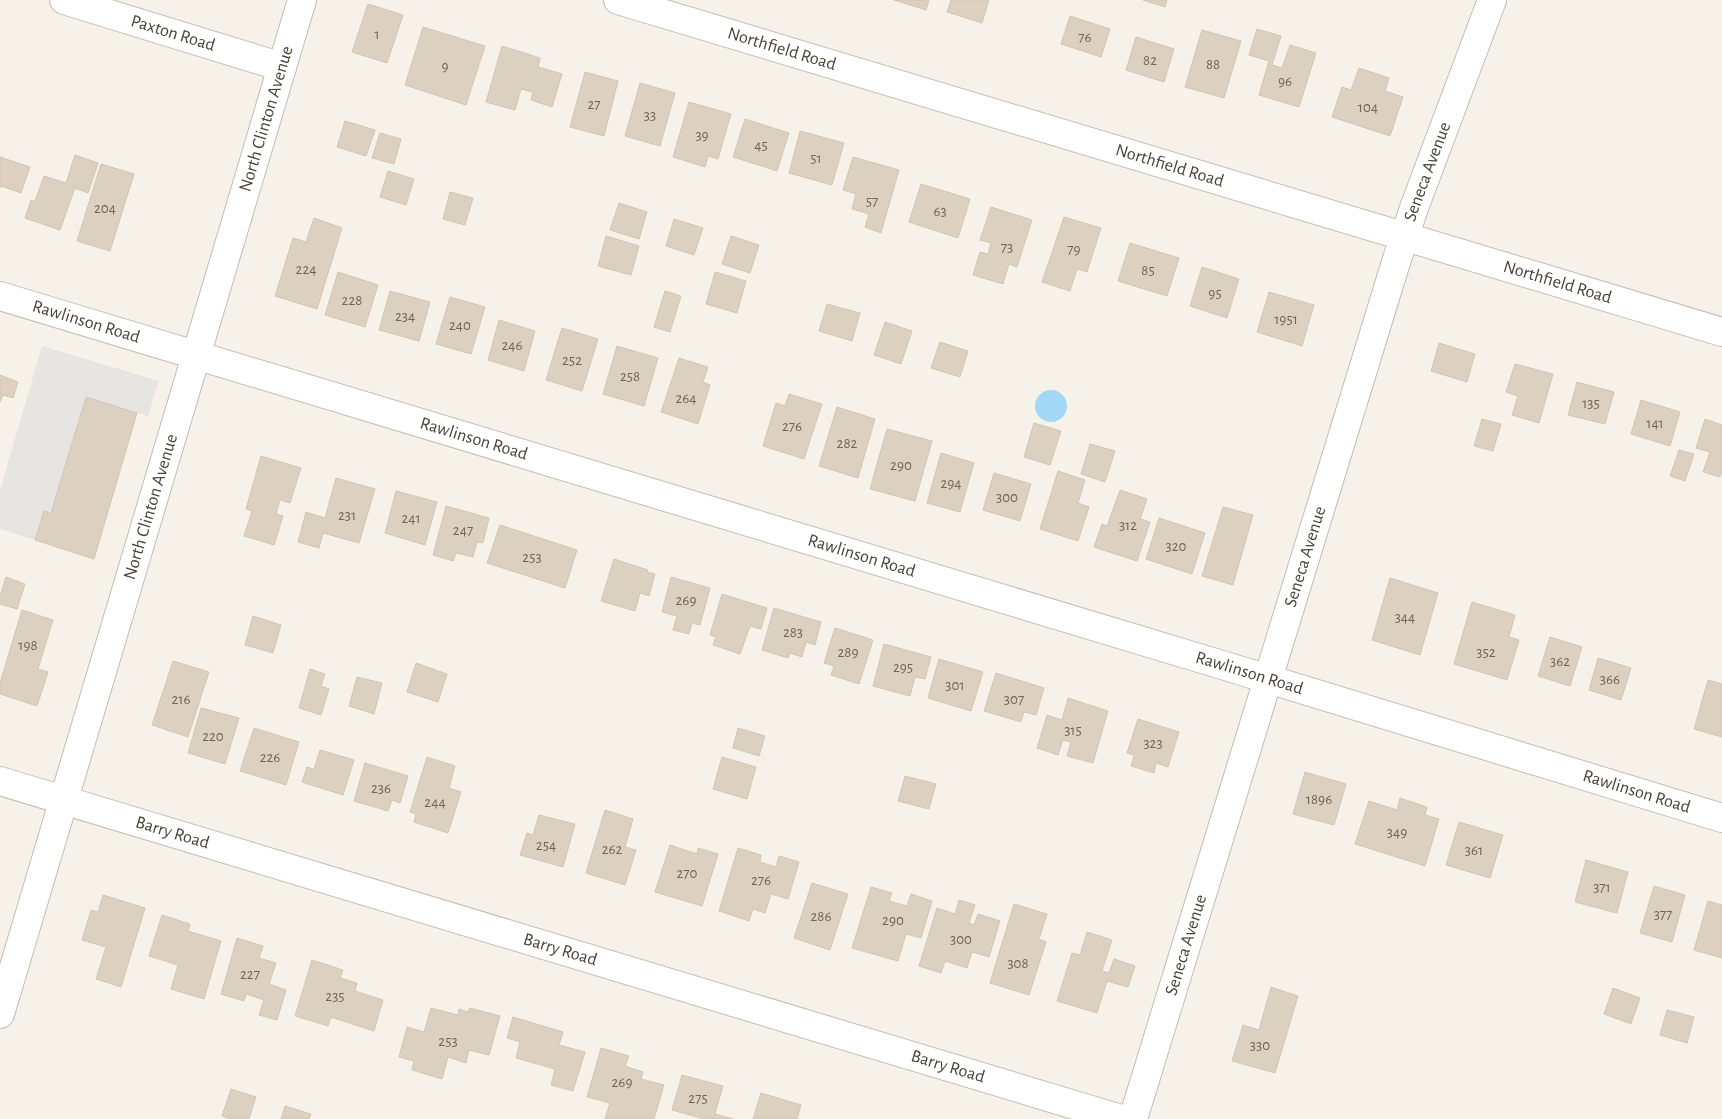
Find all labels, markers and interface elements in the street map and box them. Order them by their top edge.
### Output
street label: Paxton Road [129,12,217,55]
street label: Northfield Road [725,24,838,74]
house number: 1 [374,27,380,42]
house number: 76 [1078,30,1092,45]
street label: North Clinton Avenue [236,44,297,194]
house number: 82 [1143,53,1157,68]
house number: 88 [1206,57,1220,72]
house number: 9 [441,59,449,74]
house number: 96 [1278,74,1292,89]
house number: 27 [587,97,601,112]
house number: 104 [1358,100,1378,115]
house number: 33 [644,108,656,123]
street label: Seneca Avenue [1401,120,1454,224]
house number: 39 [695,128,709,143]
house number: 45 [754,138,768,153]
street label: Northfield Road [1113,141,1226,191]
house number: 51 [810,151,822,166]
house number: 57 [866,194,878,209]
house number: 204 [94,201,116,216]
house number: 63 [933,204,947,219]
house number: 73 [1001,240,1013,255]
house number: 79 [1067,242,1081,257]
street label: Northfield Road [1501,258,1614,307]
house number: 224 [296,262,316,277]
house number: 85 [1141,263,1155,278]
house number: 95 [1208,286,1222,301]
house number: 228 [342,293,362,308]
street label: Rawlinson Road [30,297,142,347]
house number: 234 [395,309,415,324]
house number: 1951 [1274,312,1298,327]
house number: 240 [449,318,471,333]
house number: 246 [501,338,523,353]
house number: 252 [562,353,582,368]
house number: 258 [620,369,640,384]
house number: 264 [675,391,697,406]
house number: 135 [1582,396,1600,411]
street label: Rawlinson Road [418,414,530,464]
house number: 141 [1646,416,1664,431]
house number: 276 [782,419,802,434]
street label: North Clinton Avenue [121,432,181,582]
house number: 282 [837,436,858,451]
house number: 290 [890,458,912,473]
house number: 294 [940,476,962,491]
house number: 300 [996,490,1018,505]
street label: Seneca Avenue [1282,504,1329,610]
house number: 231 [338,508,356,523]
house number: 241 [401,511,421,526]
house number: 312 [1119,518,1137,533]
house number: 247 [453,523,473,538]
street label: Rawlinson Road [806,531,918,581]
house number: 320 [1166,539,1187,554]
house number: 253 [522,550,542,565]
house number: 269 [676,593,696,608]
house number: 344 [1395,610,1415,625]
house number: 283 [783,625,803,640]
house number: 198 [18,638,38,653]
house number: 289 [838,645,859,660]
house number: 352 [1476,645,1496,660]
street label: Rawlinson Road [1193,648,1305,698]
house number: 362 [1550,654,1570,669]
house number: 295 [893,660,913,675]
house number: 366 [1600,672,1620,687]
house number: 301 [945,678,965,693]
house number: 216 [171,692,191,707]
house number: 307 [1004,692,1024,707]
house number: 315 [1064,723,1082,738]
house number: 220 [202,729,224,744]
house number: 323 [1143,736,1163,751]
house number: 226 [260,750,280,765]
street label: Rawlinson Road [1581,767,1692,817]
house number: 236 [371,781,391,796]
house number: 1896 [1306,792,1332,807]
house number: 244 [424,795,446,810]
street label: Barry Road [133,813,211,853]
house number: 349 [1387,825,1407,840]
house number: 254 [536,838,556,853]
house number: 262 [602,842,623,857]
house number: 361 [1465,843,1483,858]
house number: 270 [676,866,698,881]
house number: 276 [751,873,771,888]
house number: 371 [1593,880,1611,895]
street label: Seneca Avenue [1162,892,1210,998]
house number: 377 [1654,907,1672,922]
house number: 286 [811,909,832,924]
house number: 290 [882,913,904,928]
street label: Barry Road [521,930,599,969]
house number: 300 [950,932,972,947]
house number: 308 [1007,956,1029,971]
house number: 227 [240,967,260,982]
house number: 235 [325,989,345,1004]
house number: 253 [438,1034,458,1049]
house number: 330 [1250,1038,1270,1053]
street label: Barry Road [909,1047,987,1086]
house number: 269 [612,1075,632,1090]
house number: 275 [688,1091,708,1106]

